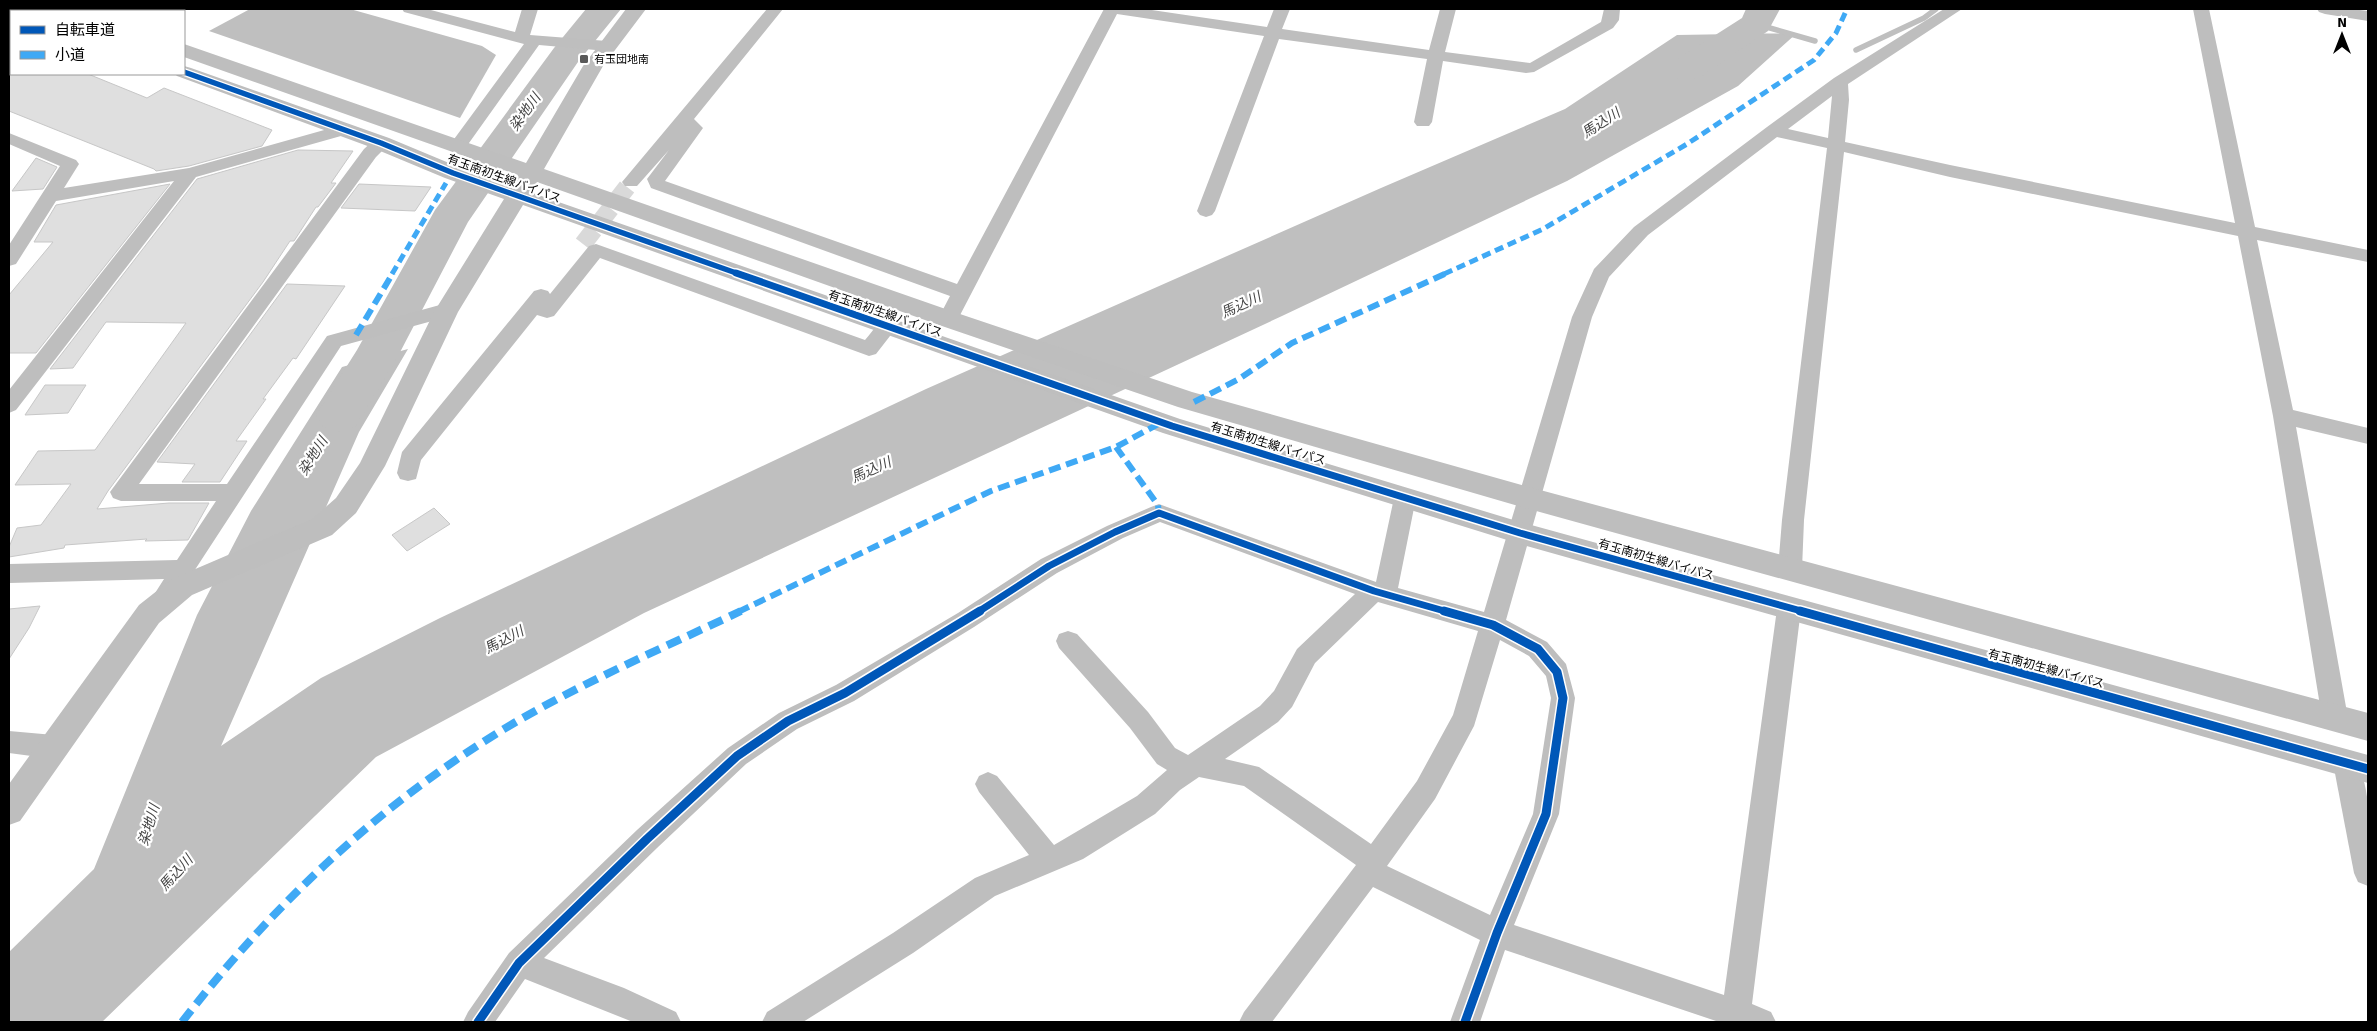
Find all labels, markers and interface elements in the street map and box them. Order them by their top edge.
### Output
legend [10,10,185,75]
north arrow [2317,10,2367,60]
text: N [2337,14,2347,31]
text: 自転車道 [55,21,115,39]
text: 小道 [55,46,85,64]
marker: 有玉団地南 [578,53,590,65]
place label: 有玉団地南 [594,53,649,66]
water label: 染地川 [506,88,545,134]
water label: 馬込川 [1579,103,1625,142]
street label: 有玉南初生線バイパス [445,151,563,207]
street label: 有玉南初生線バイパス [826,287,944,341]
water label: 馬込川 [1218,288,1265,322]
street label: 有玉南初生線バイパス [1209,419,1327,469]
water label: 染地川 [295,432,332,478]
water label: 馬込川 [848,453,895,486]
street label: 有玉南初生線バイパス [1596,536,1716,584]
water label: 馬込川 [481,622,528,657]
street label: 有玉南初生線バイパス [1986,646,2106,692]
water label: 染地川 [135,801,164,848]
water label: 馬込川 [156,850,198,894]

